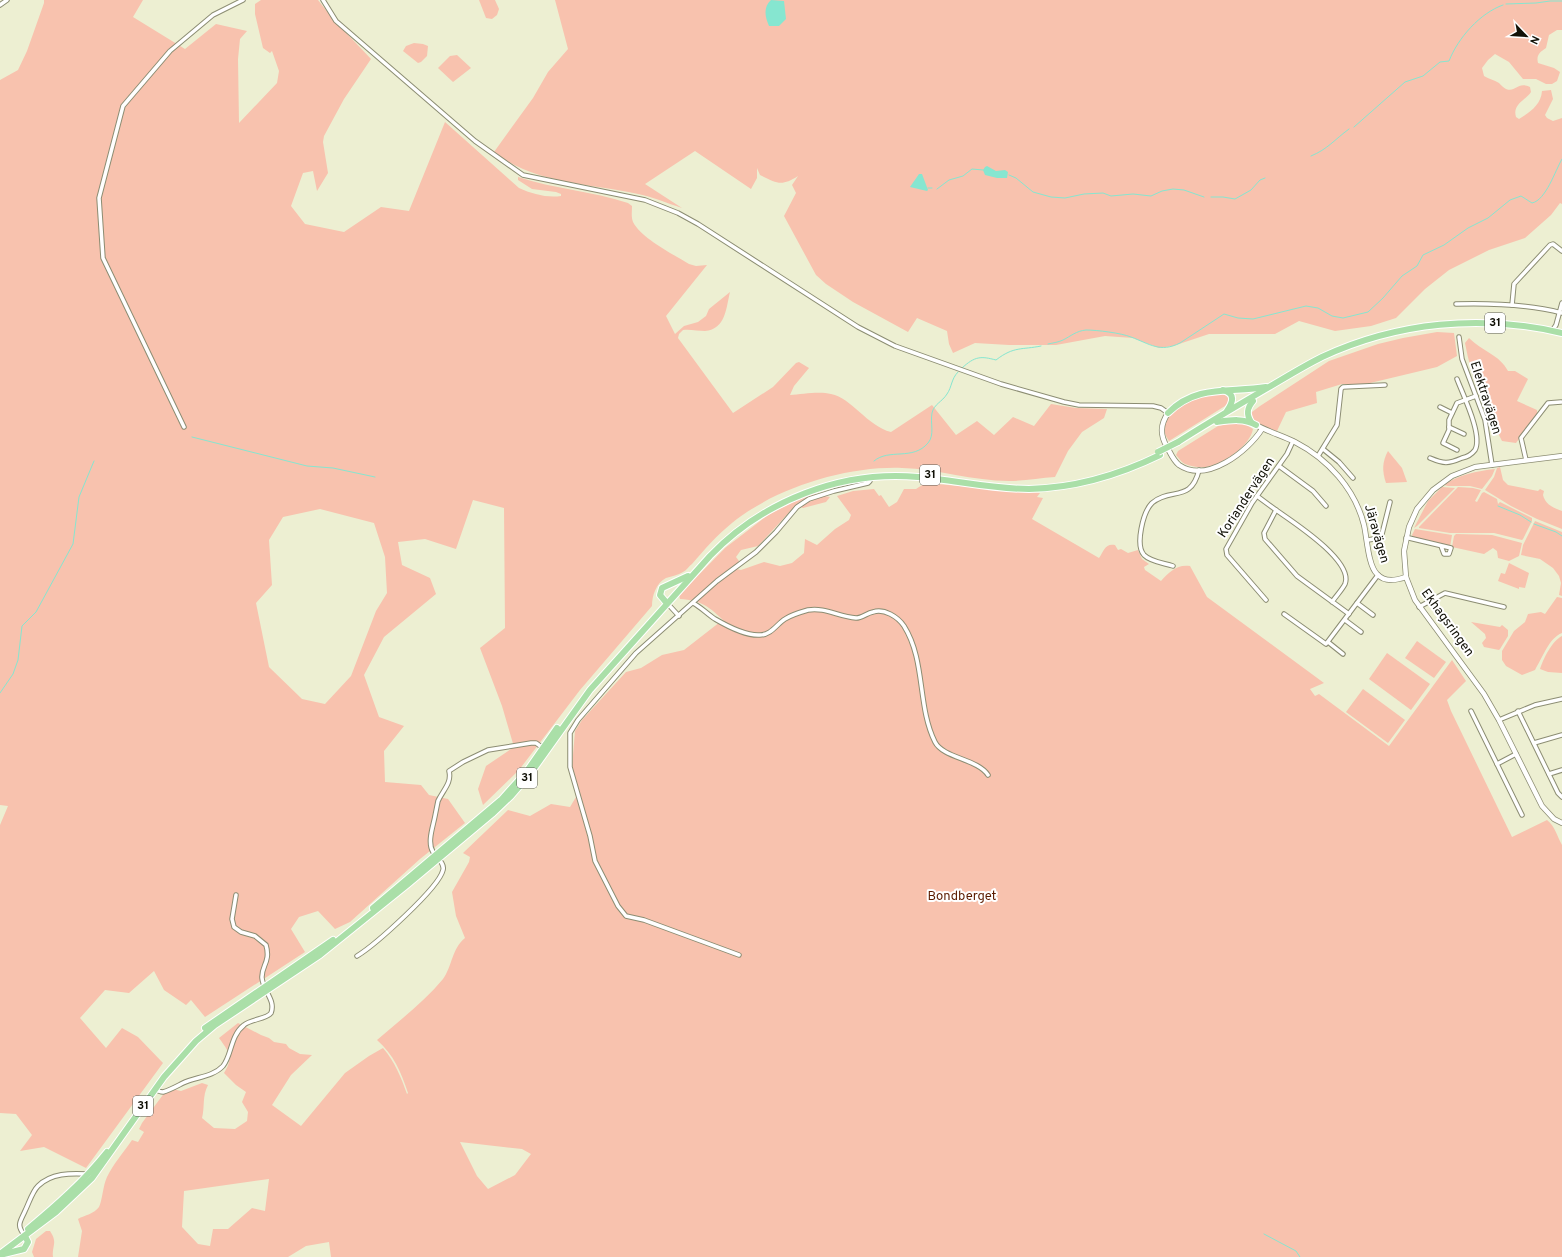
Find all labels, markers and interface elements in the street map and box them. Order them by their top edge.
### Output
north arrow [1506,16,1546,56]
text: N [1526,33,1542,46]
road number: 31 [1485,313,1505,333]
street label: Elektravägen [1466,359,1504,437]
street label: Koriandervägen [1215,455,1279,541]
road number: 31 [920,465,940,485]
street label: Järavägen [1360,503,1392,565]
street label: Ekhagsringen [1417,586,1477,660]
road number: 31 [517,768,537,788]
park label: Bondberget [927,889,997,905]
road number: 31 [133,1096,153,1116]

